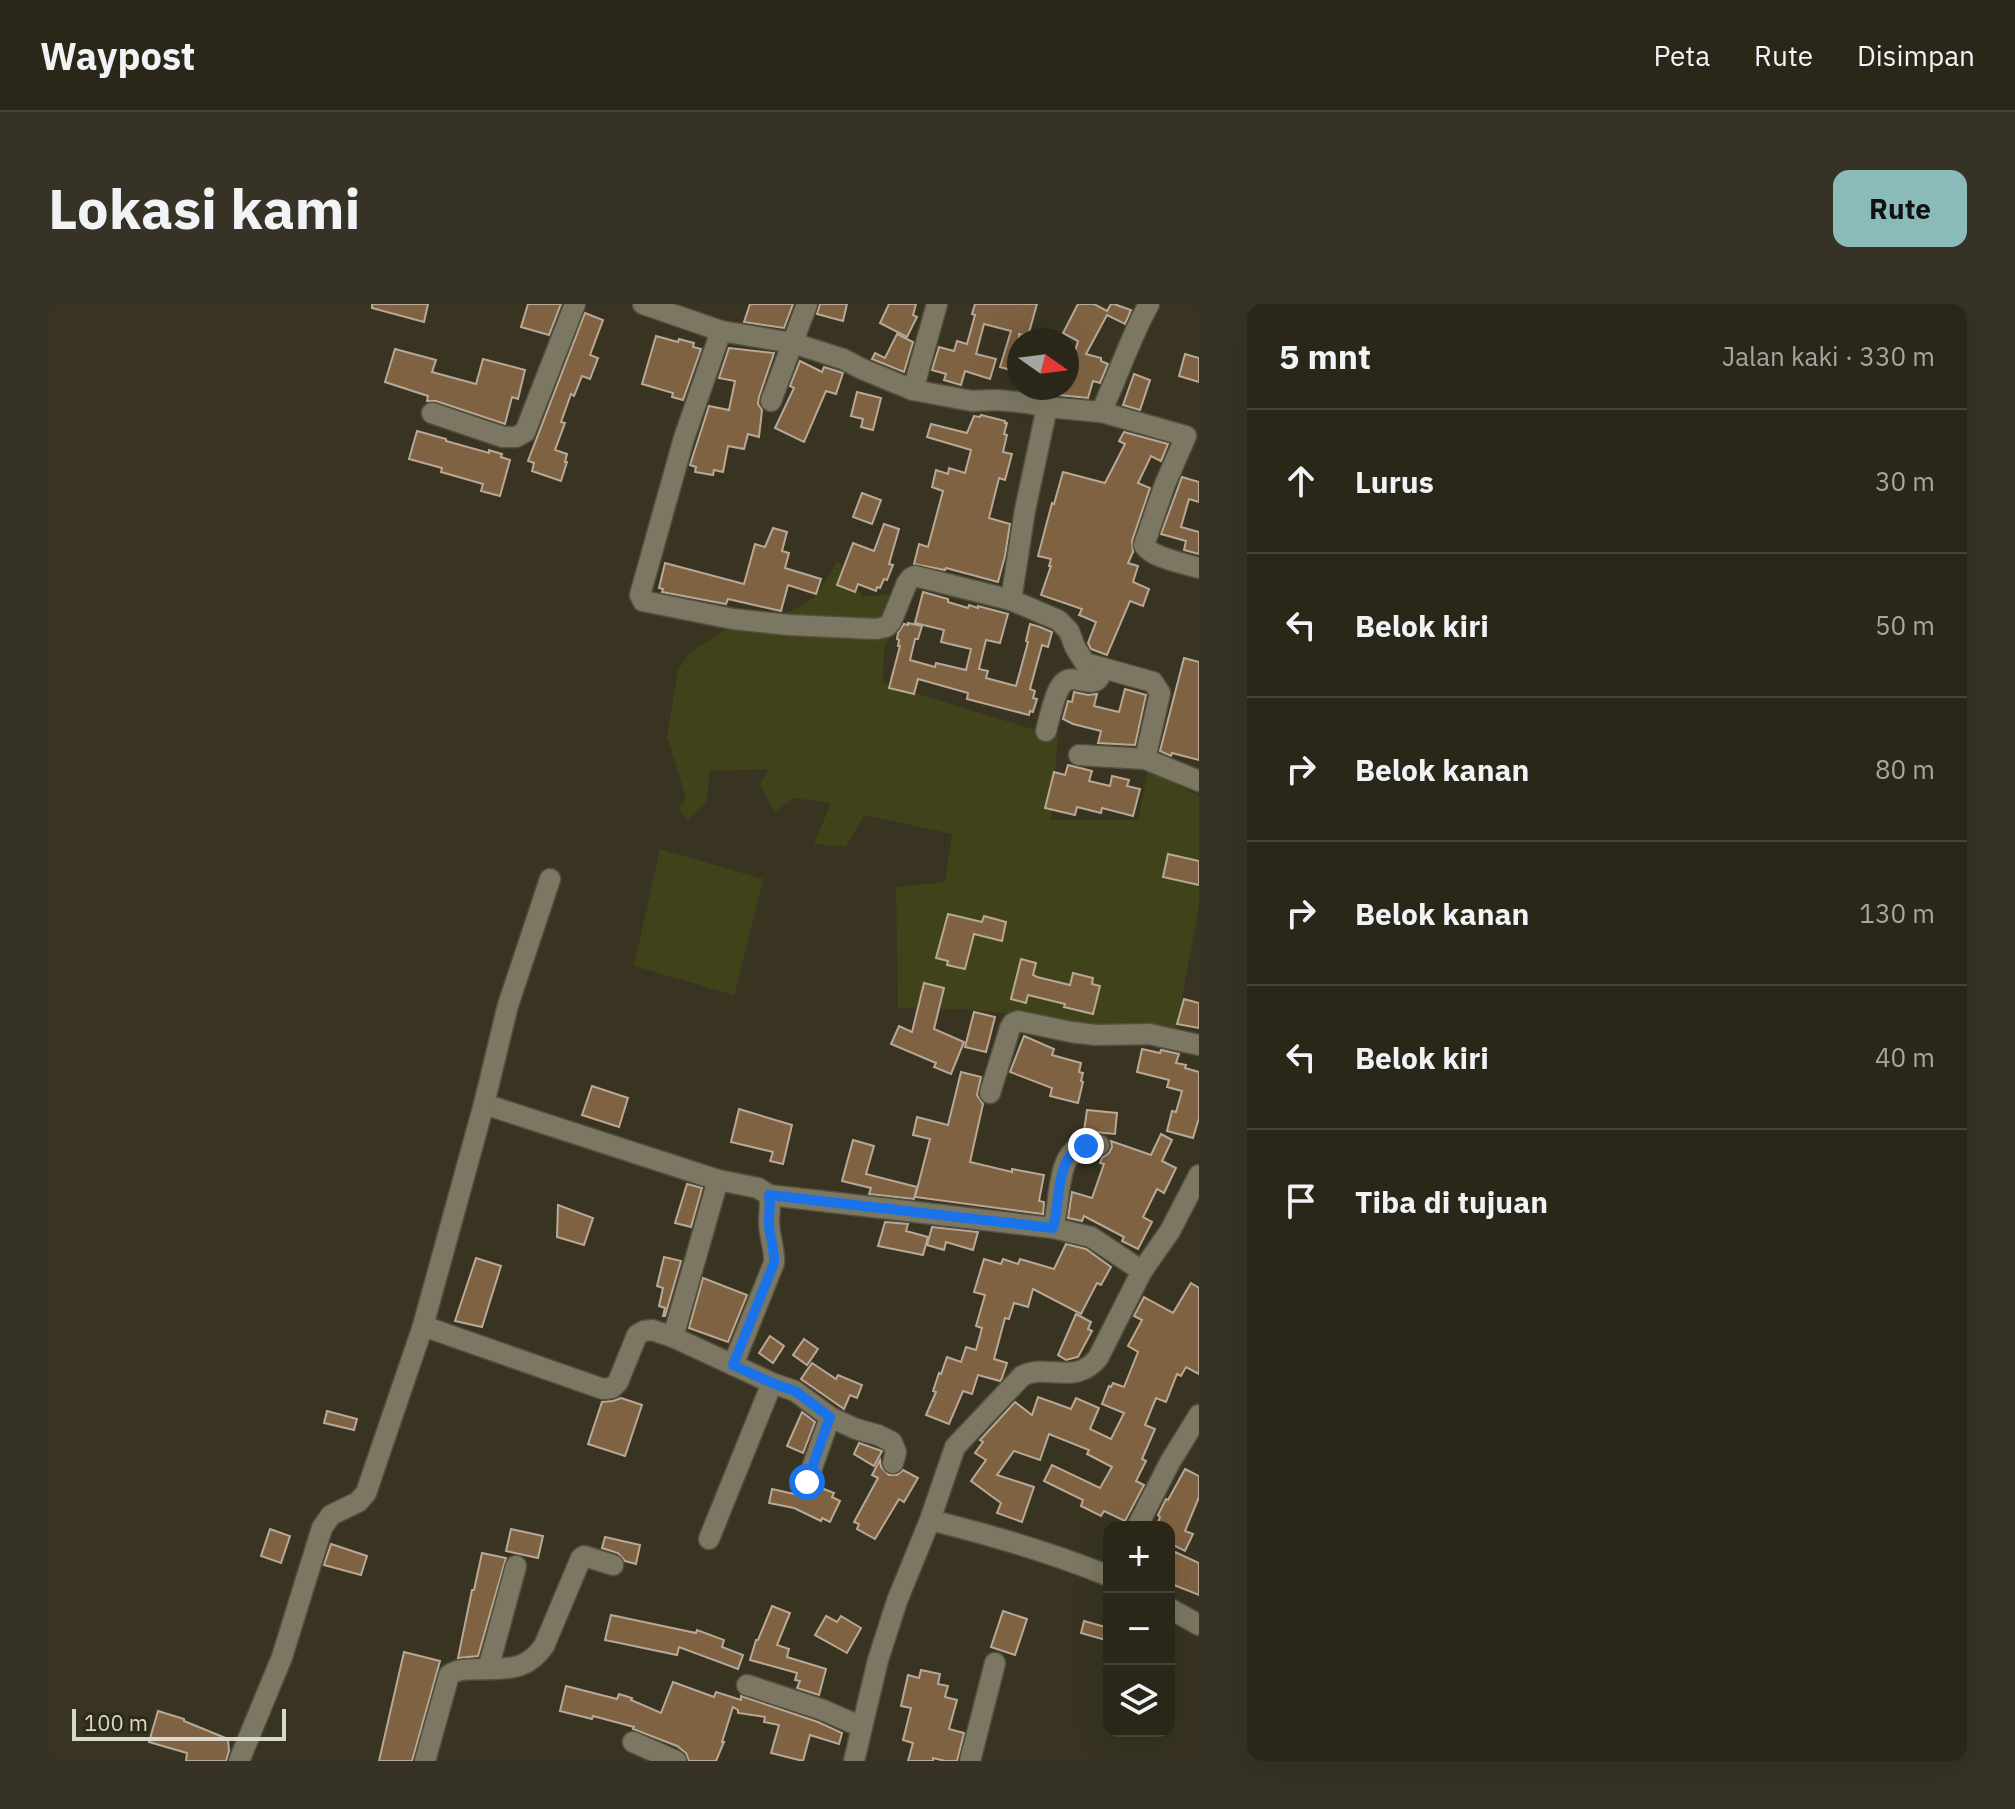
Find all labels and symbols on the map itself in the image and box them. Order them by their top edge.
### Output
north arrow [1007,328,1079,400]
route end [1068,1128,1104,1164]
route start [789,1464,825,1500]
scale bar [72,1705,286,1741]

